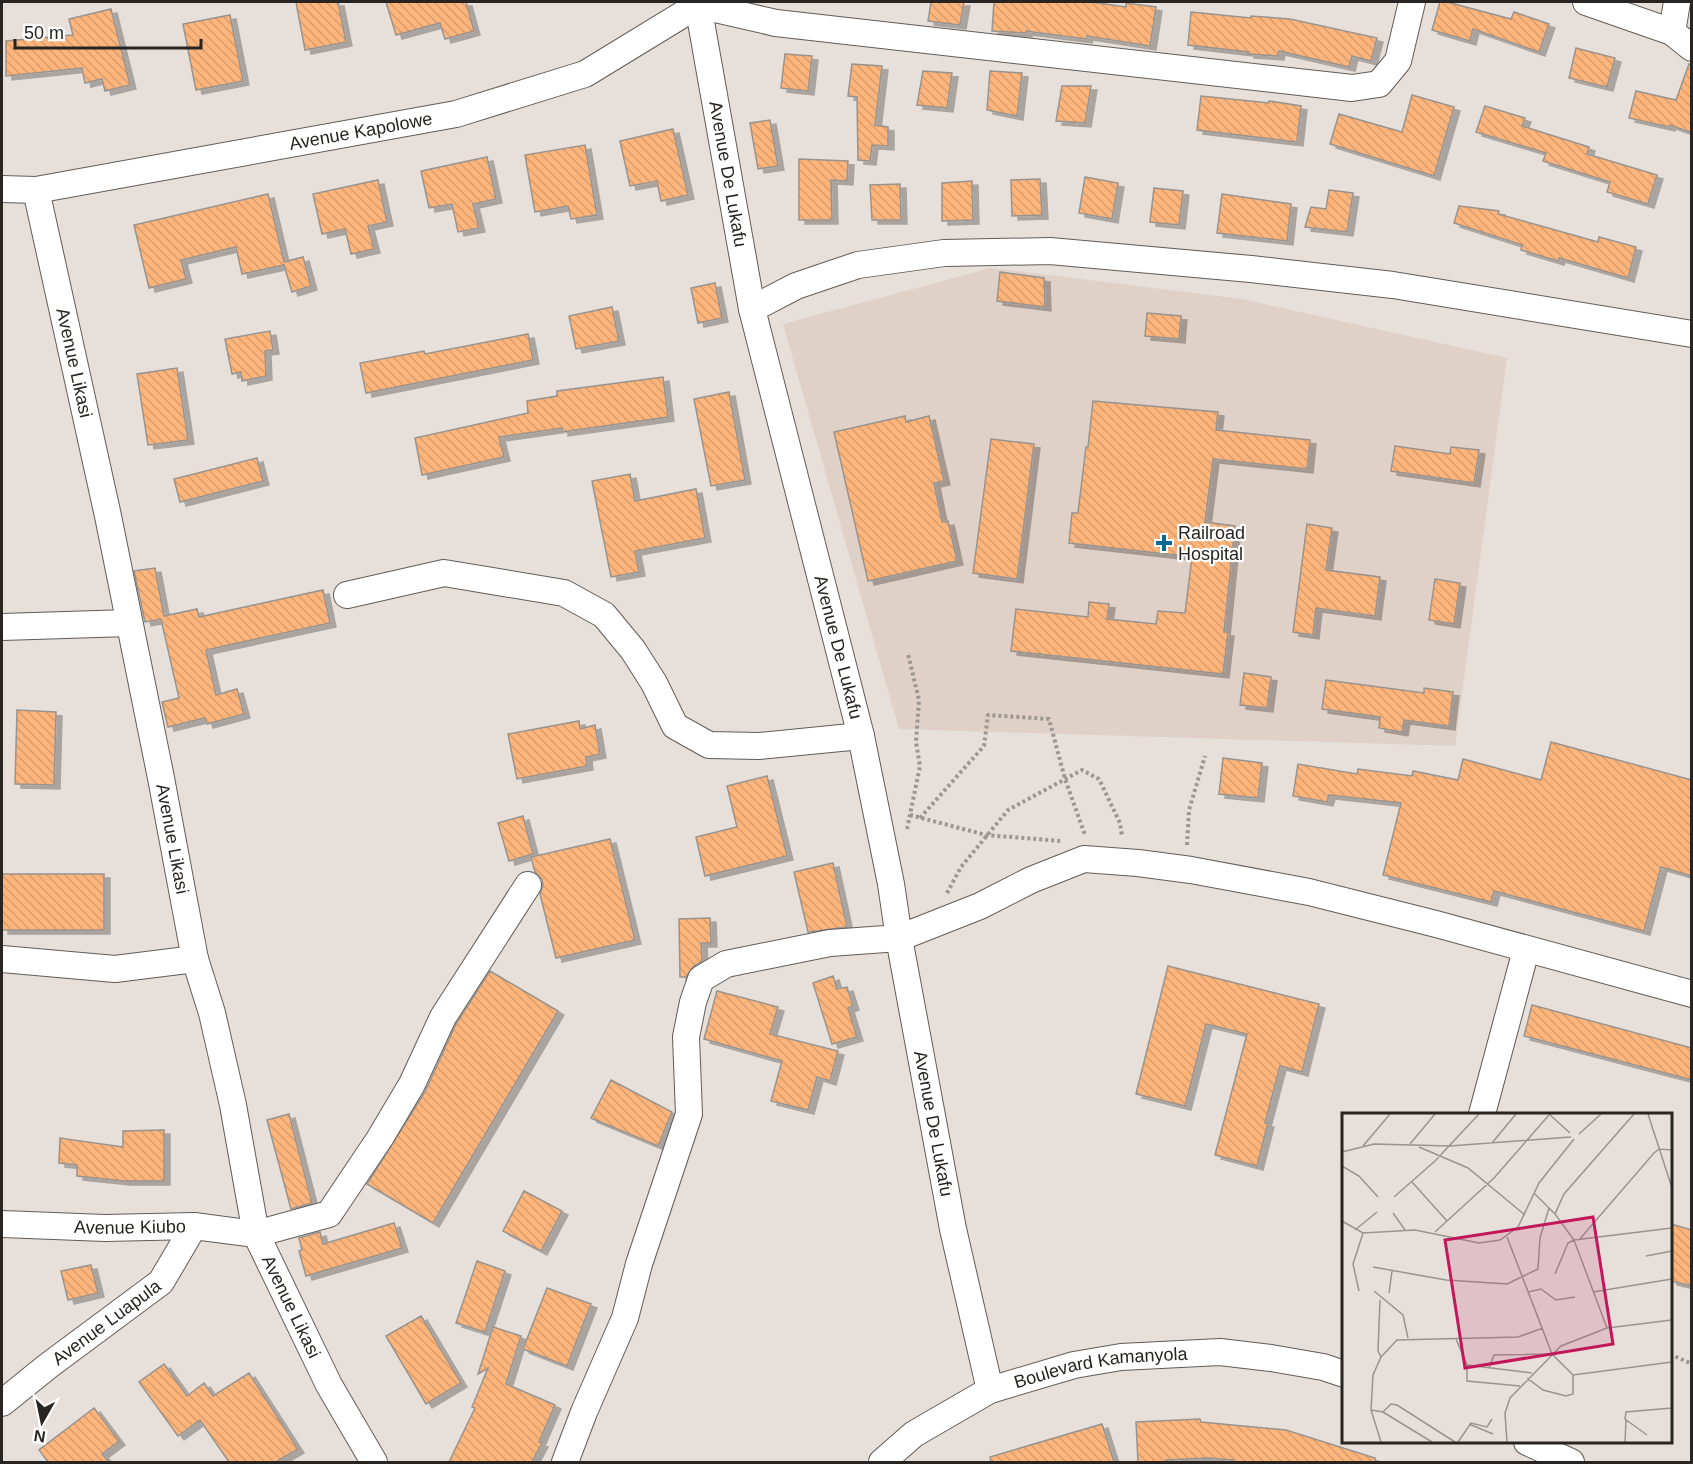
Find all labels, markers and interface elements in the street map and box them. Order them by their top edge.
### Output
scale bar [15,12,201,50]
text: 50 m [24,23,64,43]
street label: Avenue De Lukafu [705,100,751,249]
street label: Avenue Kapolowe [288,109,434,154]
street label: Avenue Likasi [52,306,96,420]
place label: Railroad Hospital [1178,523,1245,564]
marker: Railroad Hospital [1155,534,1173,552]
street label: Avenue De Lukafu [810,573,866,721]
street label: Avenue Likasi [152,782,193,896]
street label: Avenue De Lukafu [910,1049,957,1198]
inset map [1342,1113,1672,1443]
street label: Avenue Kiubo [74,1216,186,1238]
street label: Avenue Likasi [258,1252,324,1361]
street label: Avenue Luapula [48,1275,165,1369]
street label: Boulevard Kamanyola [1012,1344,1189,1392]
north arrow [12,1392,72,1452]
text: N [33,1427,47,1446]

